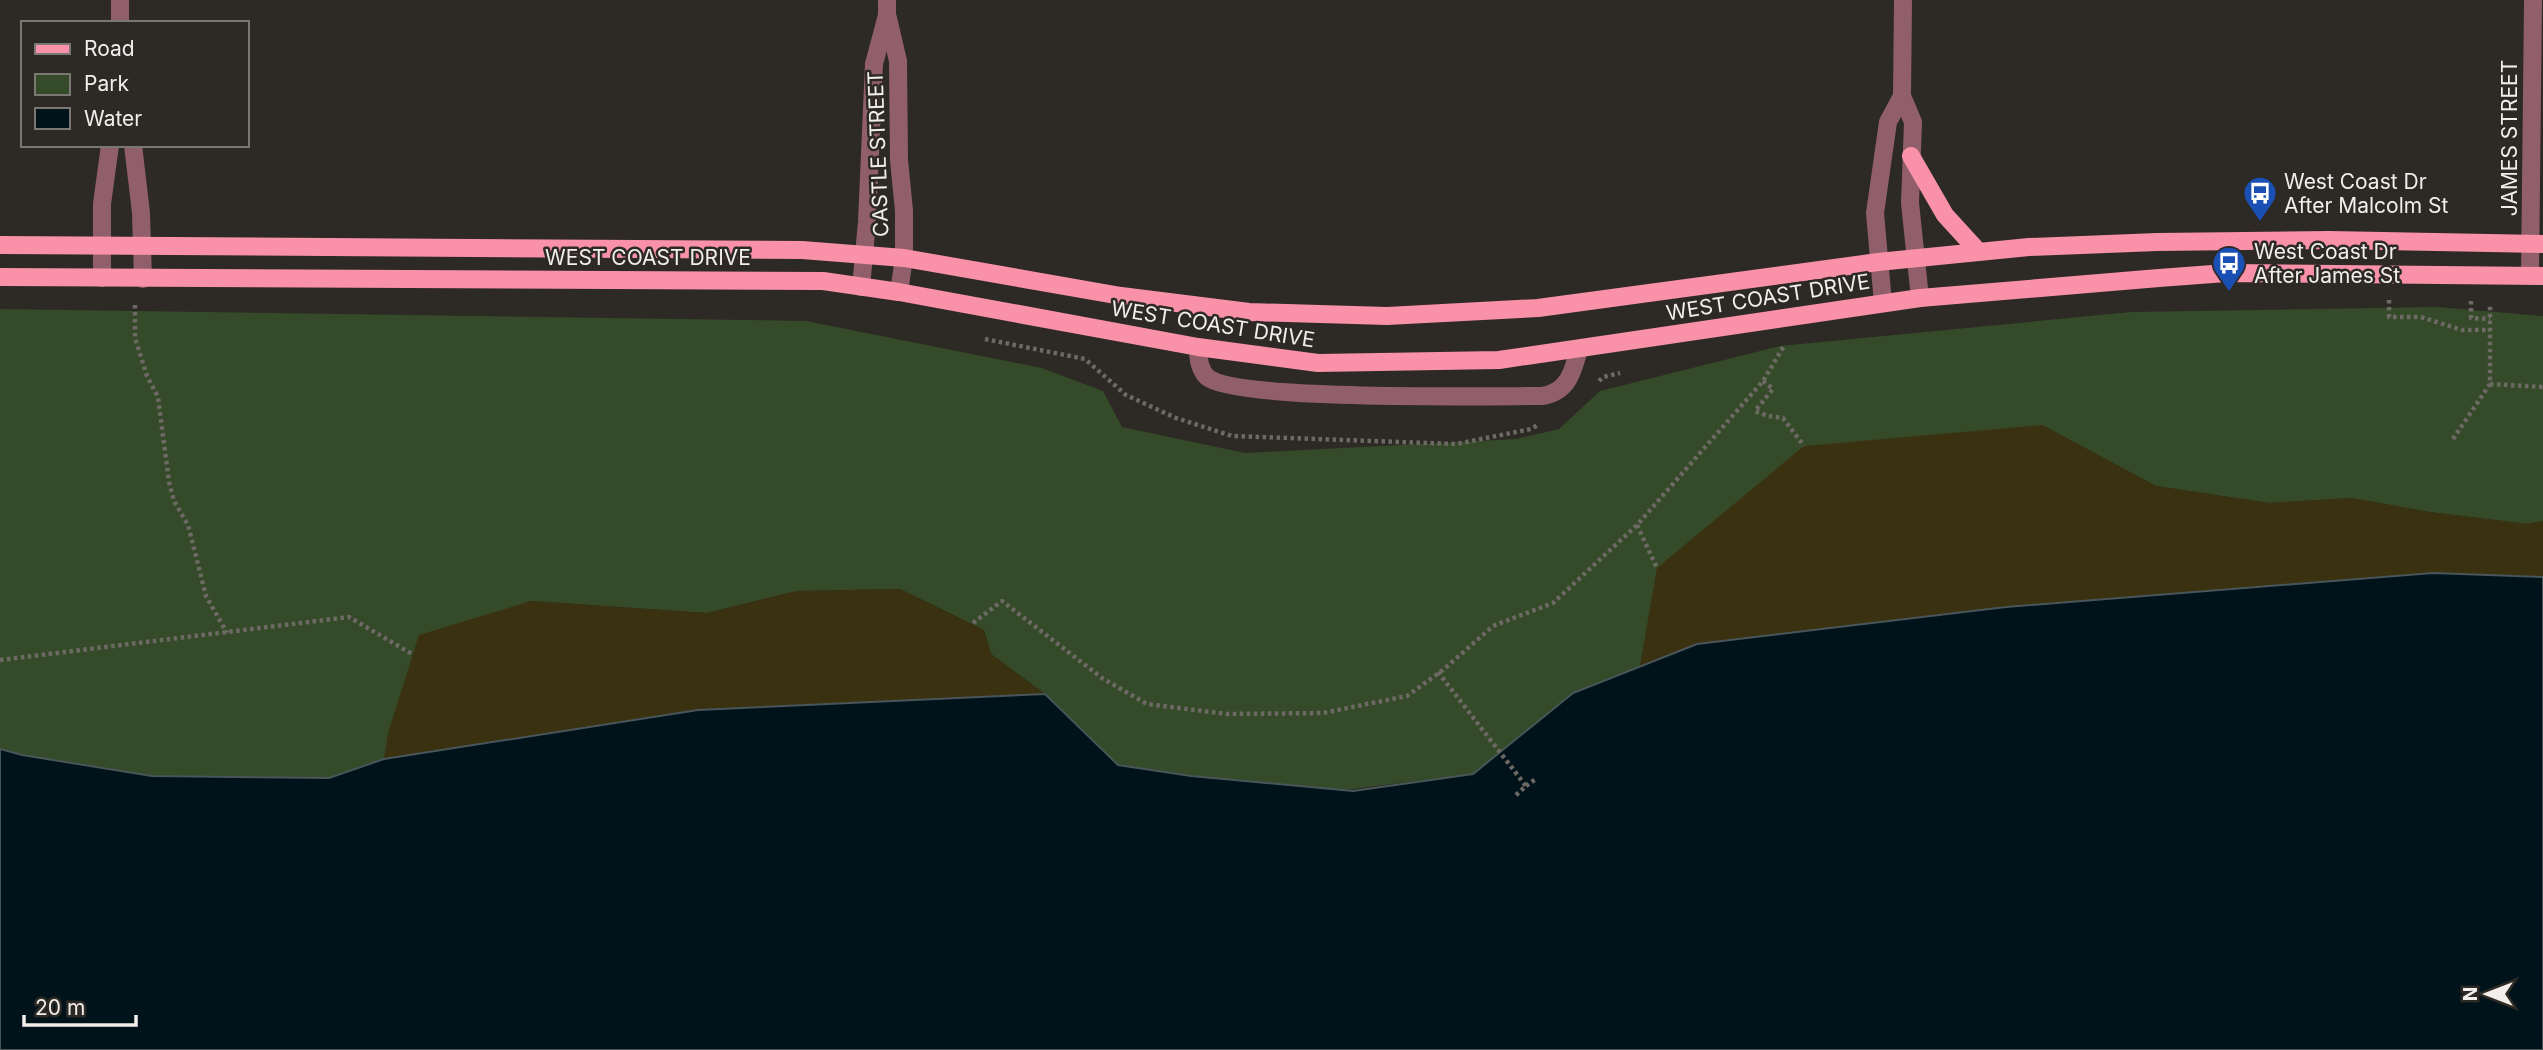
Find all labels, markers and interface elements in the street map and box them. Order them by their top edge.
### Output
legend [21,21,248,147]
text: Road [84,36,135,61]
street label: JAMES STREET [2497,60,2522,216]
text: Park [84,71,129,96]
street label: CASTLE STREET [863,71,893,237]
text: Water [84,106,142,131]
place label: West Coast Dr After Malcolm St [2284,169,2449,218]
bus stop icon: West Coast Dr After Malcolm St [2241,174,2279,223]
place label: West Coast Dr After James St [2254,239,2400,288]
bus stop icon: West Coast Dr After James St [2210,244,2248,293]
street label: WEST COAST DRIVE [545,245,751,270]
street label: WEST COAST DRIVE [1664,269,1872,325]
street label: WEST COAST DRIVE [1109,296,1317,352]
north arrow [2452,959,2522,1029]
scale bar [24,984,136,1028]
text: N [2459,987,2482,1001]
text: 20 m [35,995,85,1020]

